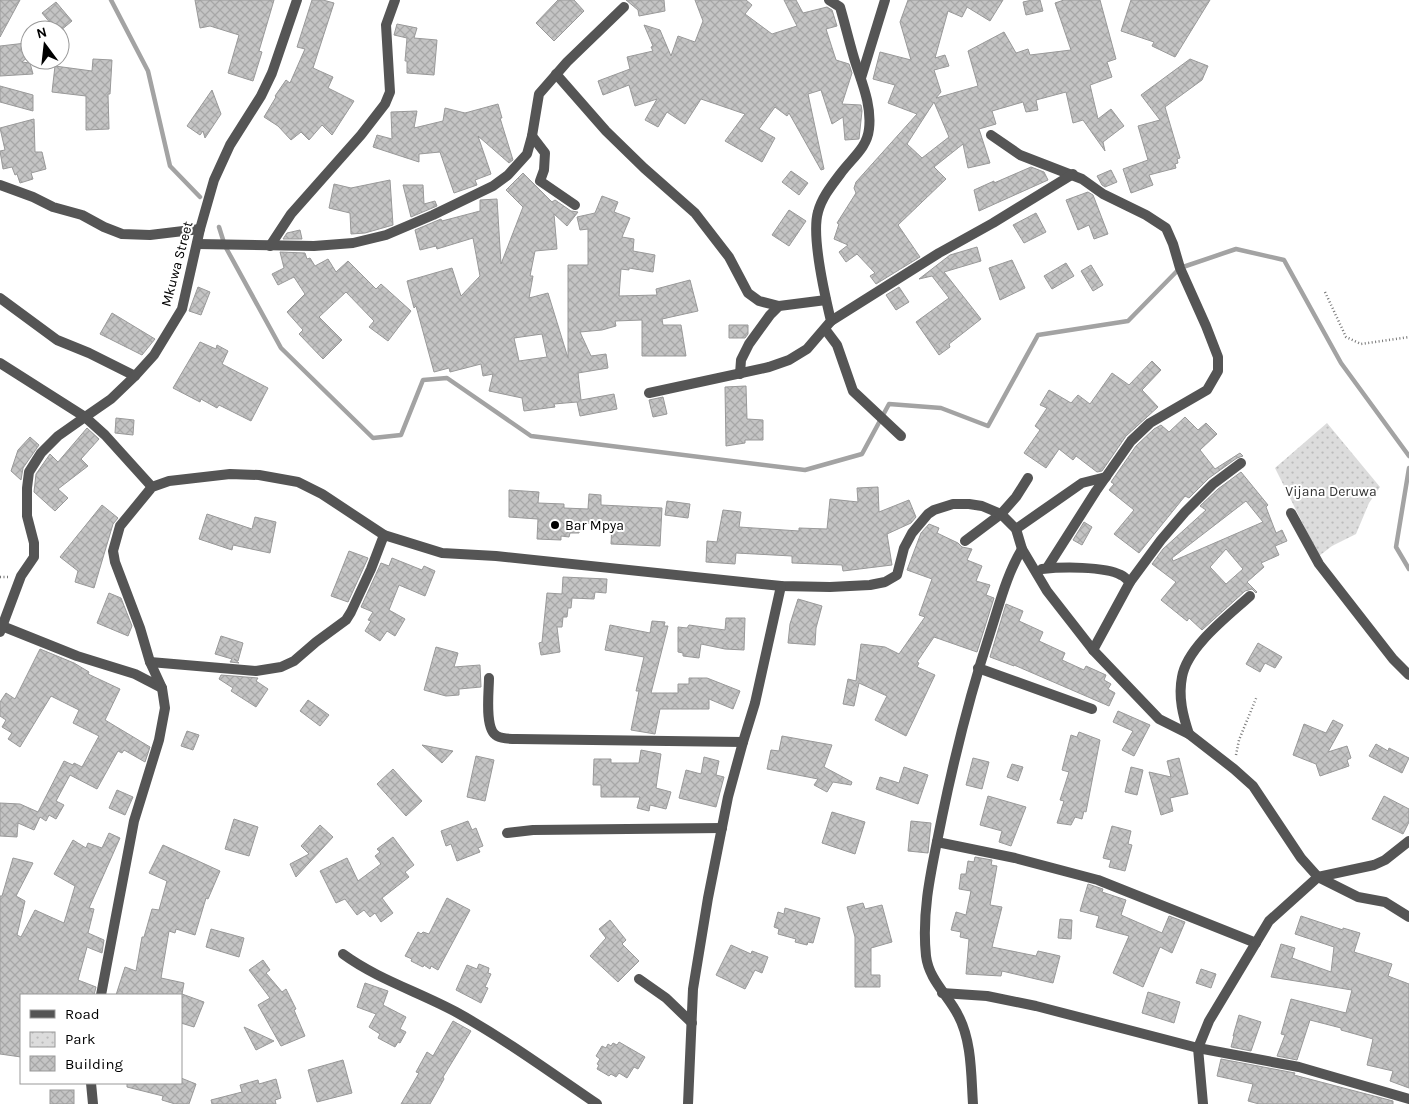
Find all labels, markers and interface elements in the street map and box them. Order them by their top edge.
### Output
north arrow [20,20,70,70]
text: N [35,23,49,42]
street label: Mkuwa Street [157,219,197,309]
park label: Vijana Deruwa [1285,483,1377,500]
place label: Bar Mpya [565,517,624,534]
marker: Bar Mpya [549,519,561,531]
legend [20,994,182,1084]
text: Road [65,1005,100,1023]
text: Park [65,1030,95,1048]
text: Building [65,1055,123,1073]

